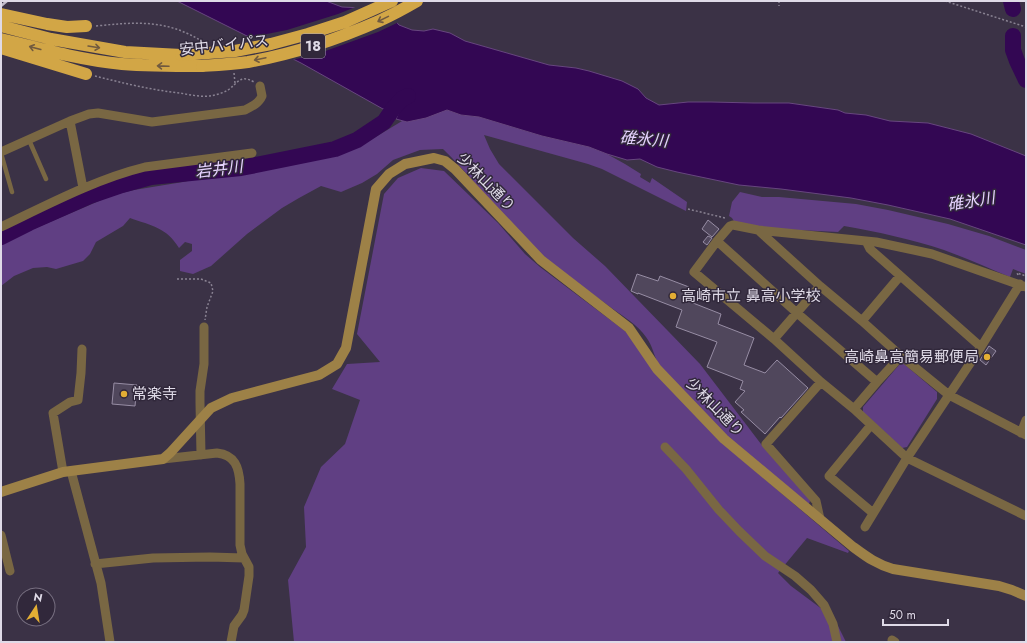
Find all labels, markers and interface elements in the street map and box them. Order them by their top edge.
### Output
one-way arrow [377,16,389,23]
street label: 安中バイパス [178,29,270,61]
road number: 18 [301,34,325,58]
one-way arrow [28,43,41,51]
one-way arrow [87,43,100,51]
one-way arrow [253,56,266,64]
one-way arrow [157,62,170,69]
water label: 碓氷川 [619,125,671,153]
street label: 少林山通り [452,148,520,216]
water label: 岩井川 [194,154,246,183]
water label: 碓氷川 [945,186,998,216]
place label: 高崎市立 鼻高小学校 [681,285,821,307]
marker: 高崎市立 鼻高小学校 [668,291,678,301]
place label: 高崎鼻高簡易郵便局 [844,346,979,368]
marker: 高崎鼻高簡易郵便局 [982,352,992,362]
street label: 少林山通り [681,373,749,441]
place label: 常楽寺 [132,383,177,405]
marker: 常楽寺 [119,389,129,399]
north arrow [16,587,56,627]
text: N [32,588,44,606]
scale bar [883,601,948,627]
text: 50 m [889,606,916,624]

